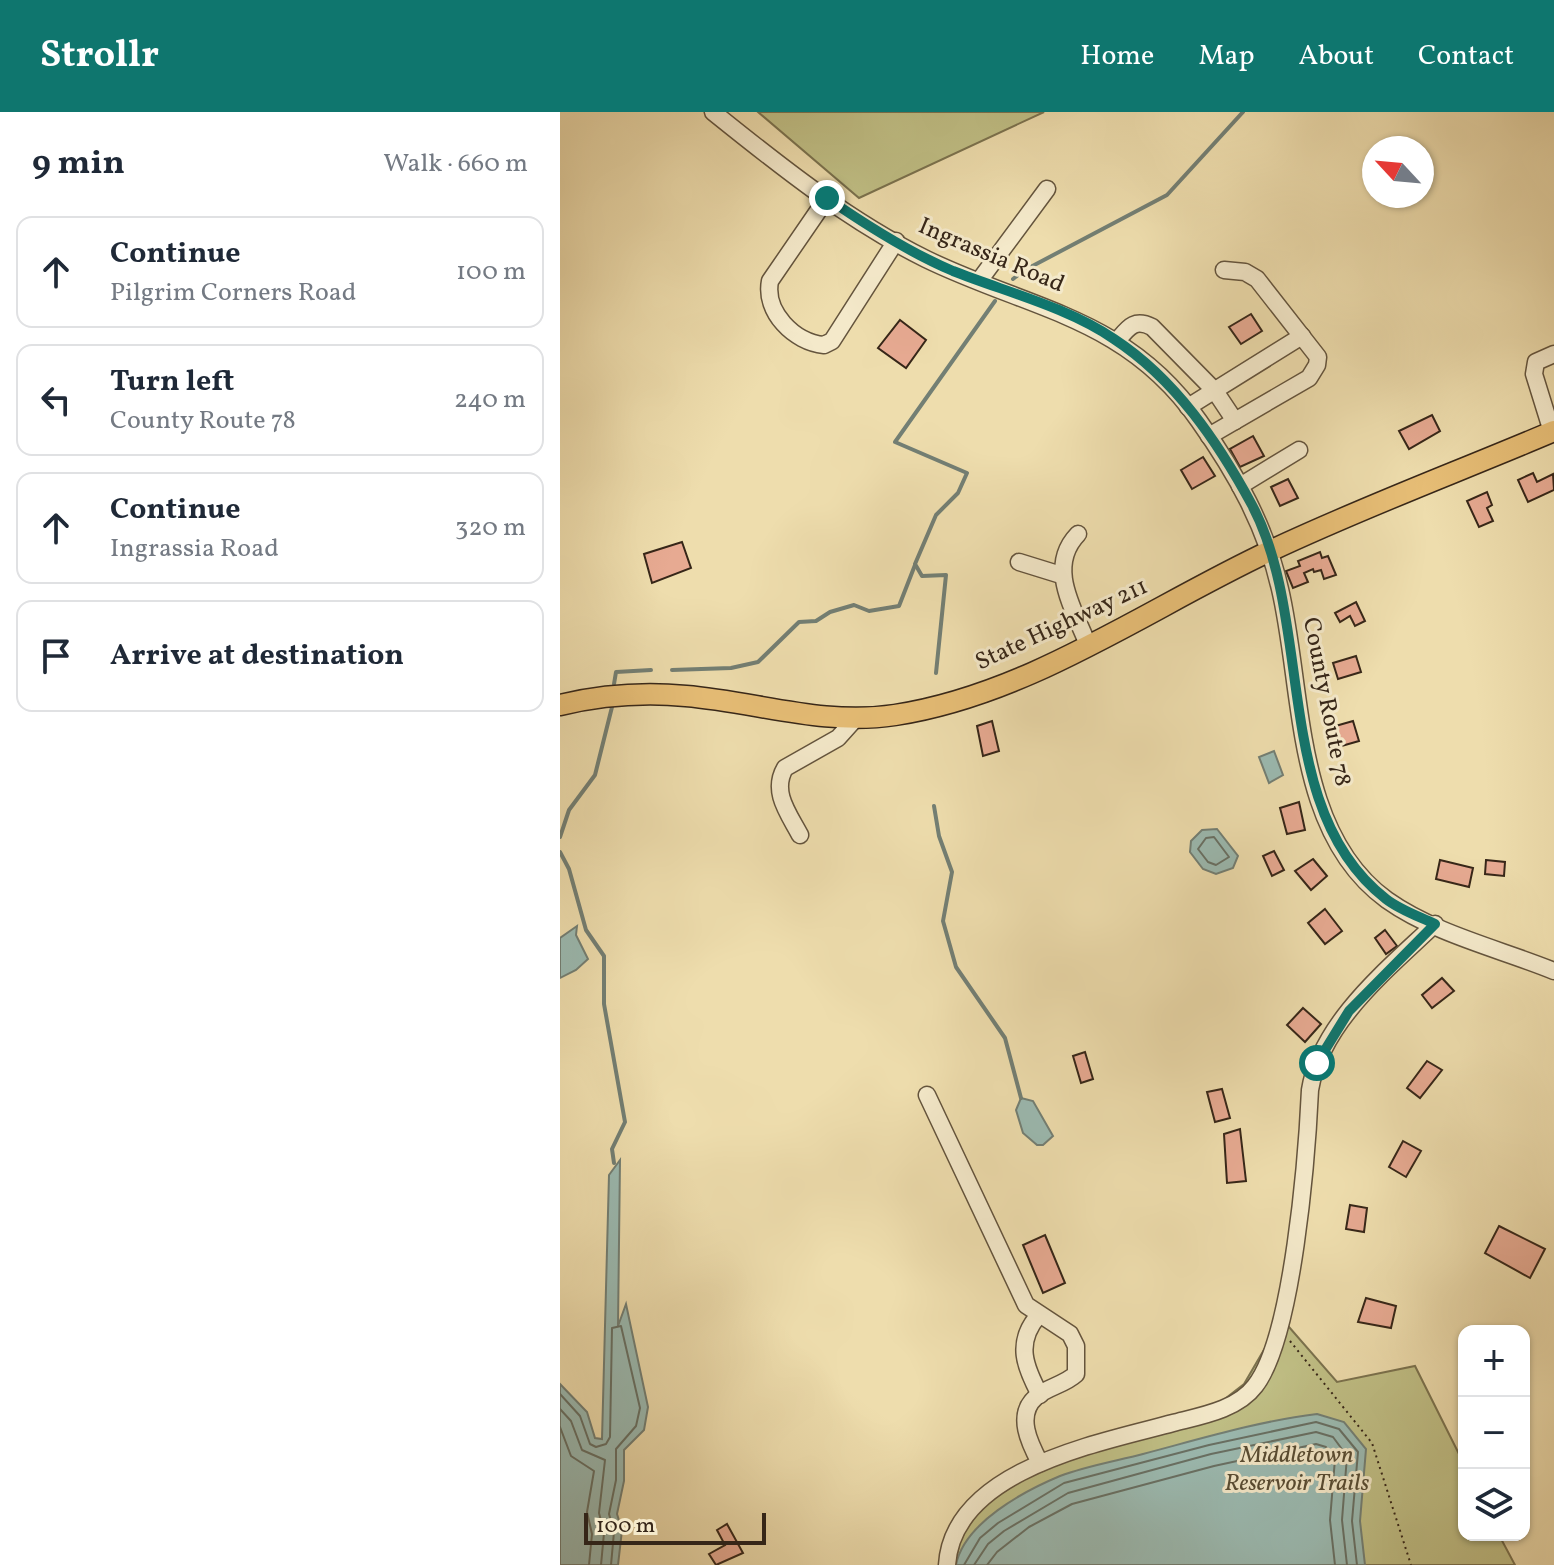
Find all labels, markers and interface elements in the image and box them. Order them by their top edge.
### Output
text: Strollr [40,30,159,83]
text: Home [1080,37,1154,76]
text: Map [1198,37,1254,76]
text: About [1298,37,1374,76]
text: Contact [1418,37,1514,76]
north arrow [1362,136,1434,208]
text: 9 min [32,141,125,188]
text: Walk · 660 m [383,146,528,182]
route end [809,180,845,216]
street label: Ingrassia Road [913,210,1069,302]
text: Continue [110,233,241,275]
icon: ahead [34,250,78,294]
text: 100 m [456,254,526,290]
text: Pilgrim Corners Road [110,275,356,311]
text: Turn left [110,361,234,403]
icon: left [34,378,78,422]
text: 240 m [454,382,526,418]
text: County Route 78 [110,403,296,439]
text: Continue [110,489,241,531]
icon: ahead [34,506,78,550]
text: 320 m [455,510,526,546]
text: Ingrassia Road [110,531,279,567]
street label: State Highway 211 [970,570,1154,680]
street label: County Route 78 [1293,615,1359,789]
icon: arrive [34,634,78,678]
text: Arrive at destination [110,635,404,677]
route start [1299,1045,1335,1081]
map controls [1458,1325,1530,1541]
button: + [1458,1325,1530,1397]
button: − [1458,1397,1530,1469]
park label: Middletown Reservoir Trails [1225,1439,1370,1501]
button: layers [1458,1469,1530,1541]
scale bar [584,1509,766,1545]
text: 100 m [596,1511,655,1542]

